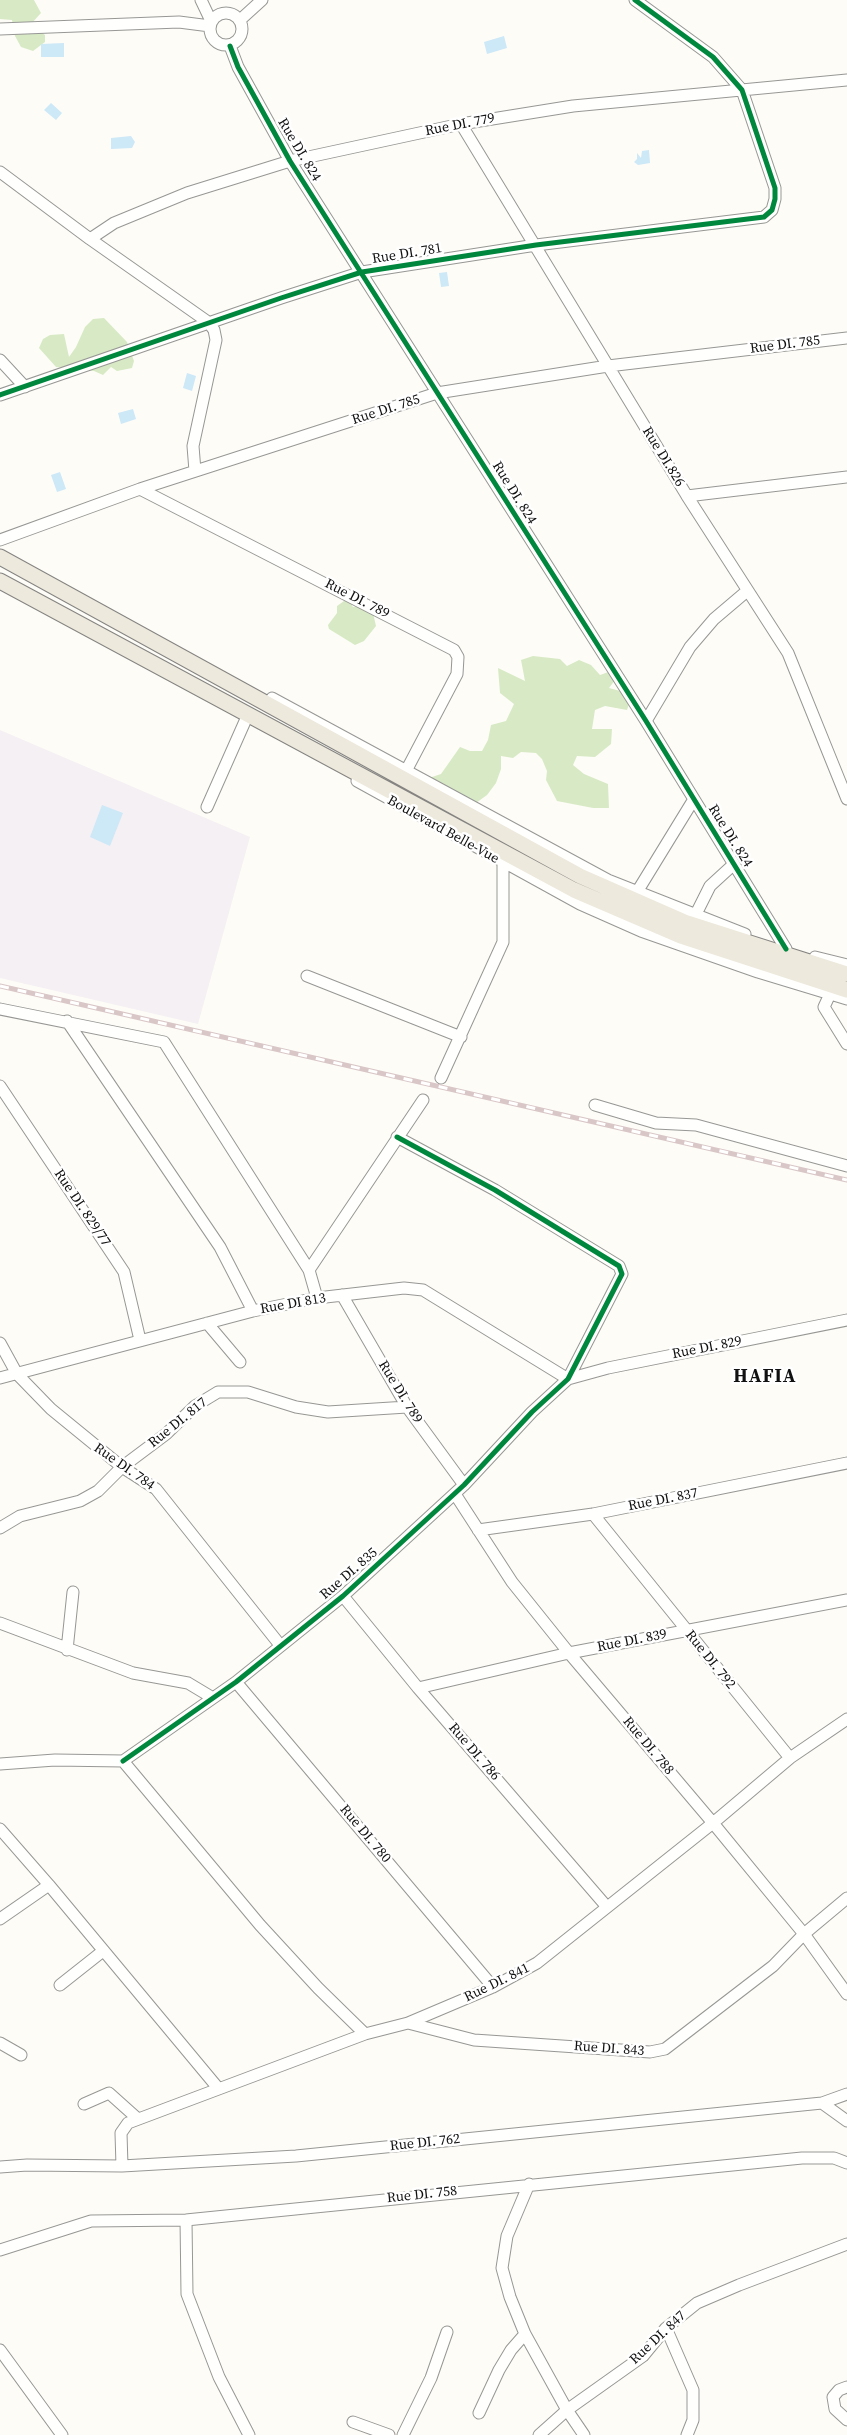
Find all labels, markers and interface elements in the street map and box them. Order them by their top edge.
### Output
street label: Rue DI. 779 [424,110,496,140]
street label: Rue DI. 824 [274,115,324,185]
street label: Rue DI. 781 [371,240,443,268]
street label: Rue DI. 785 [749,332,821,358]
street label: Rue DI. 785 [350,391,422,429]
street label: Rue DI.826 [638,424,688,490]
street label: Rue DI. 824 [488,459,540,527]
street label: Rue DI. 789 [322,575,392,623]
street label: Boulevard Belle-Vue [384,792,502,868]
street label: Rue DI. 824 [704,802,756,870]
street label: Rue DI. 829/77 [50,1166,114,1250]
street label: Rue DI 813 [259,1290,327,1318]
street label: Rue DI. 829 [671,1333,743,1363]
street label: Rue DI. 789 [374,1358,426,1426]
district label: HAFIA [733,1366,797,1388]
street label: Rue DI. 817 [145,1394,211,1452]
street label: Rue DI. 784 [90,1440,158,1494]
street label: Rue DI. 837 [627,1485,699,1515]
street label: Rue DI. 835 [317,1545,381,1603]
street label: Rue DI. 839 [596,1626,668,1656]
street label: Rue DI. 792 [681,1627,739,1693]
street label: Rue DI. 788 [619,1714,677,1778]
street label: Rue DI. 786 [445,1720,503,1784]
street label: Rue DI. 780 [336,1802,394,1866]
street label: Rue DI. 841 [462,1960,532,2006]
street label: Rue DI. 843 [573,2038,645,2060]
street label: Rue DI. 762 [389,2131,461,2155]
street label: Rue DI. 758 [386,2183,458,2207]
street label: Rue DI. 847 [626,2308,690,2368]

